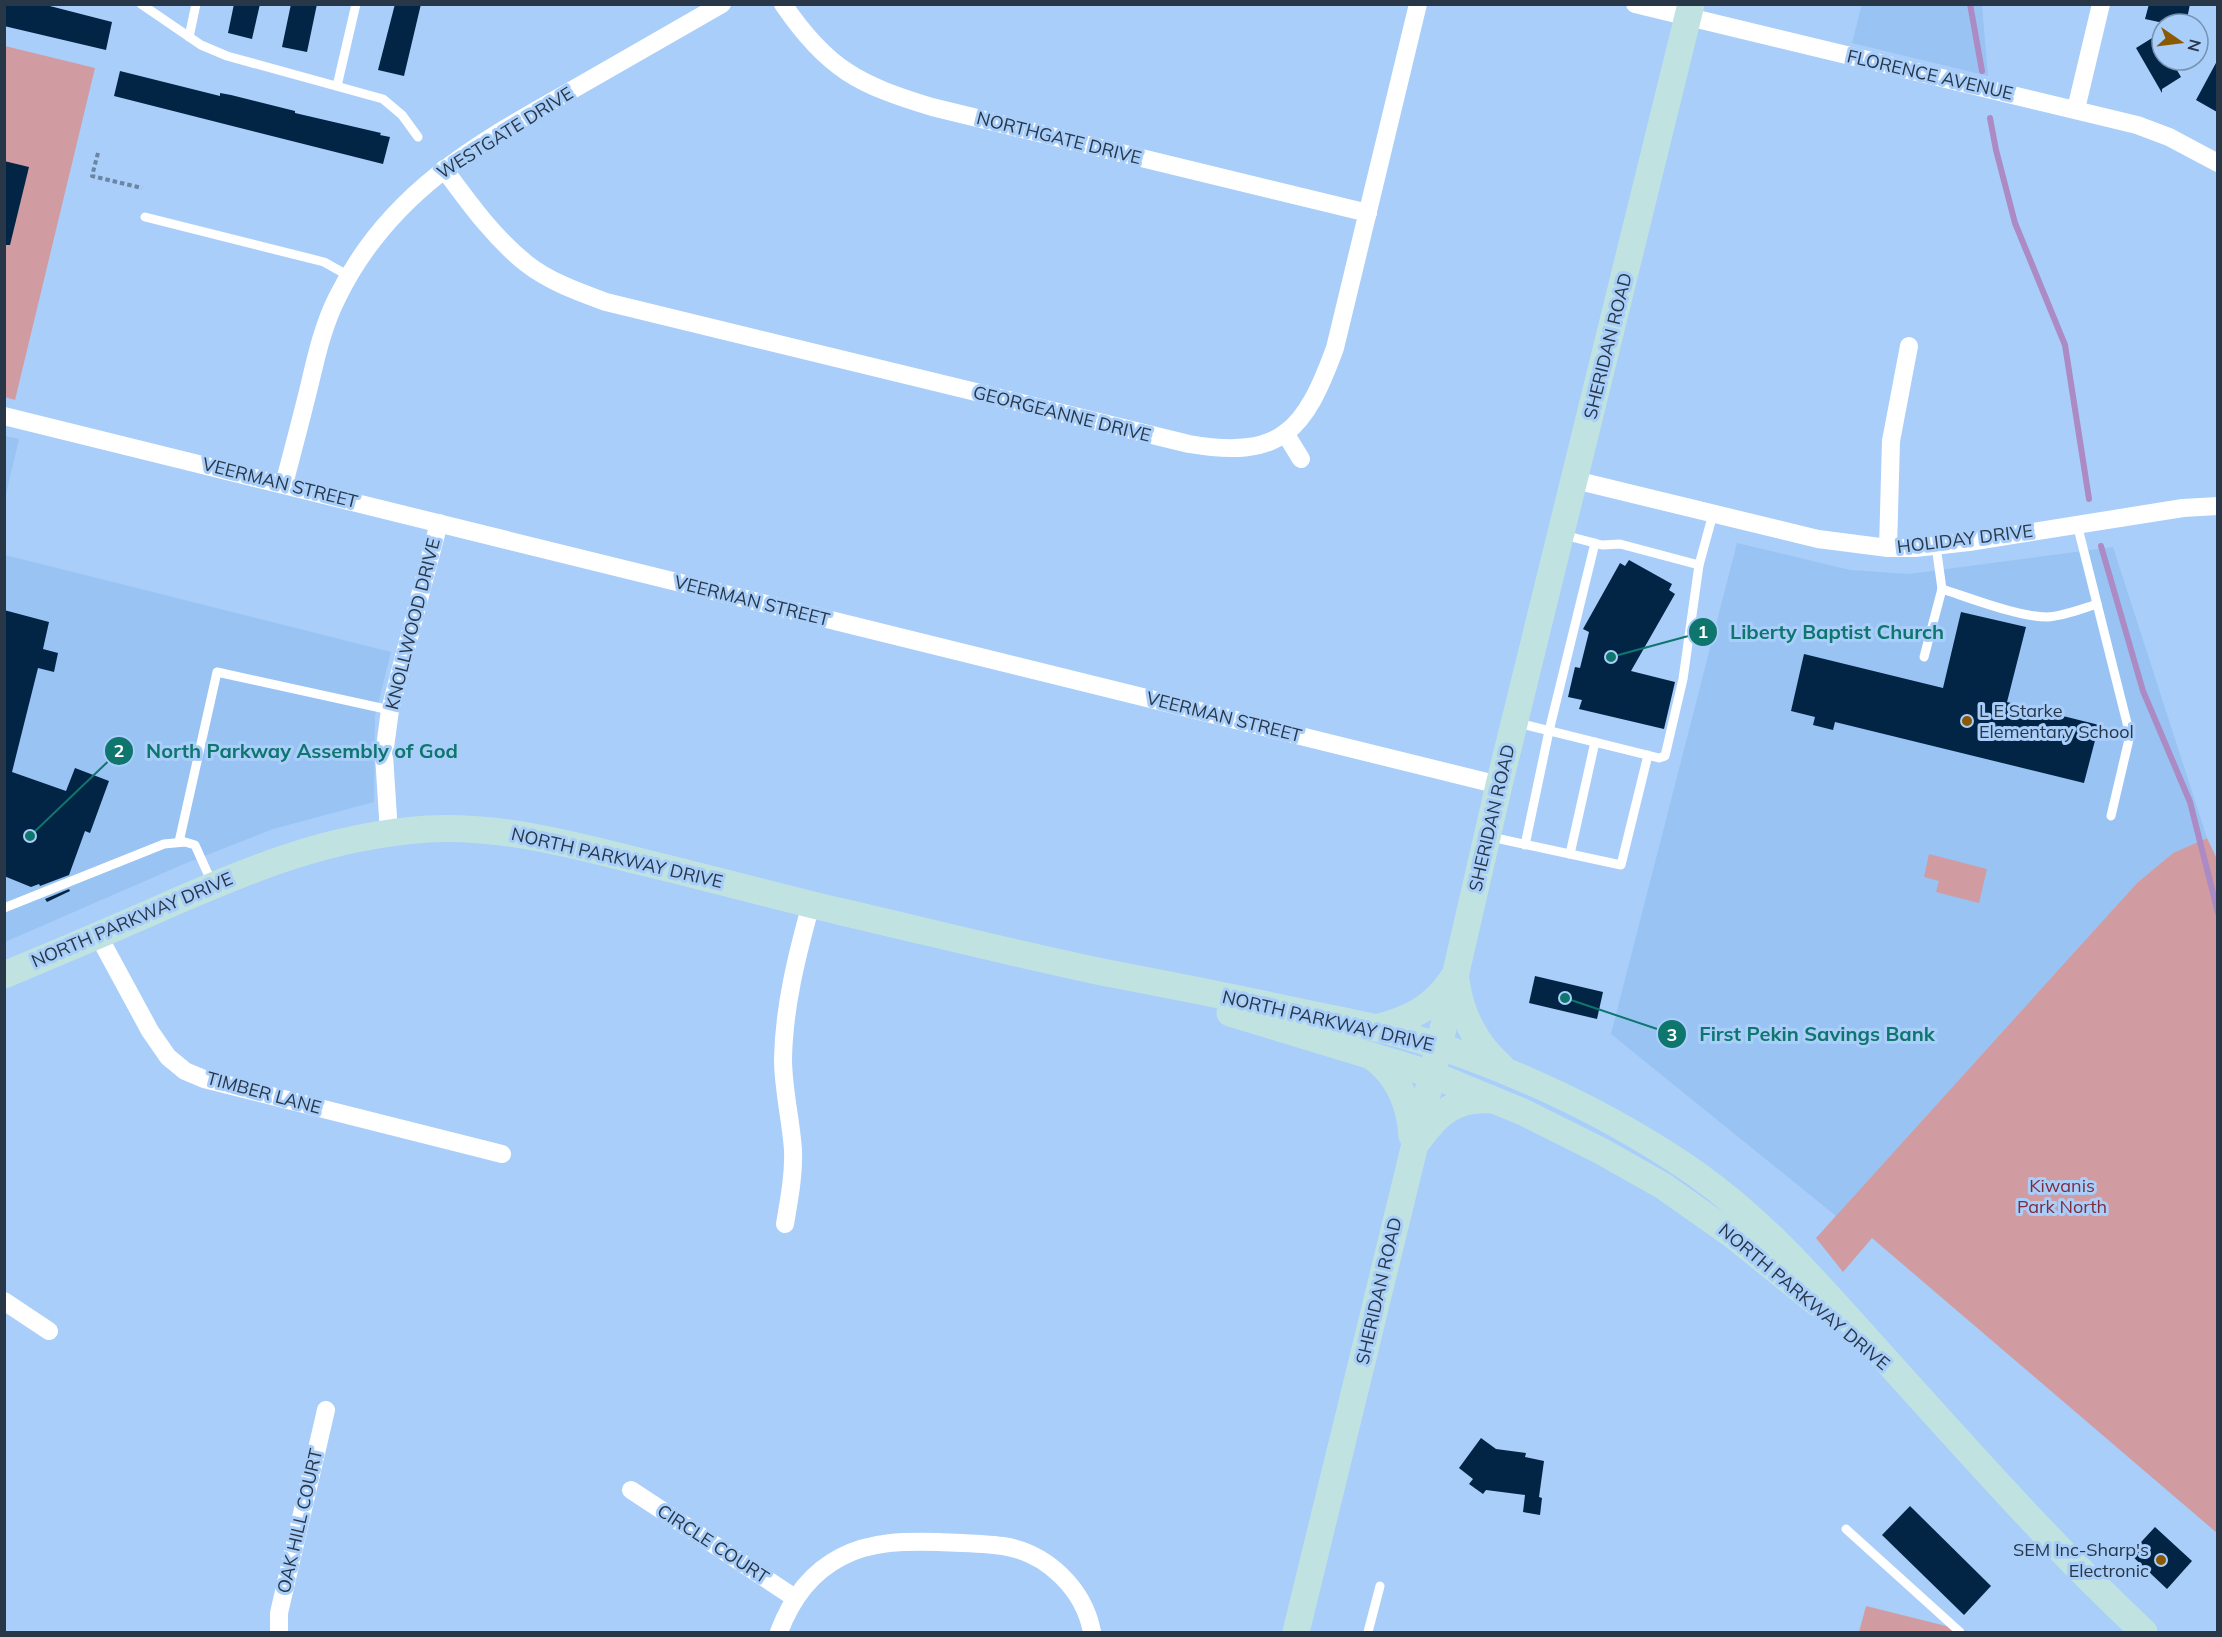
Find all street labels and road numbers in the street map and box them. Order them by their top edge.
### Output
street label: FLORENCE AVENUE [1845,44,2015,105]
street label: WESTGATE DRIVE [432,81,577,184]
street label: NORTHGATE DRIVE [974,106,1144,169]
street label: SHERIDAN ROAD [1578,270,1637,421]
street label: GEORGEANNE DRIVE [971,380,1153,447]
street label: VEERMAN STREET [200,452,360,513]
street label: HOLIDAY DRIVE [1896,519,2034,558]
street label: KNOLLWOOD DRIVE [380,536,445,712]
street label: VEERMAN STREET [672,570,832,631]
street label: VEERMAN STREET [1144,686,1304,747]
street label: SHERIDAN ROAD [1463,742,1520,894]
street label: NORTH PARKWAY DRIVE [509,822,725,893]
street label: NORTH PARKWAY DRIVE [28,867,236,972]
street label: NORTH PARKWAY DRIVE [1220,985,1436,1056]
street label: TIMBER LANE [204,1066,324,1119]
street label: SHERIDAN ROAD [1350,1215,1407,1367]
street label: NORTH PARKWAY DRIVE [1714,1218,1895,1375]
street label: OAK HILL COURT [272,1446,327,1595]
street label: CIRCLE COURT [653,1499,774,1588]

